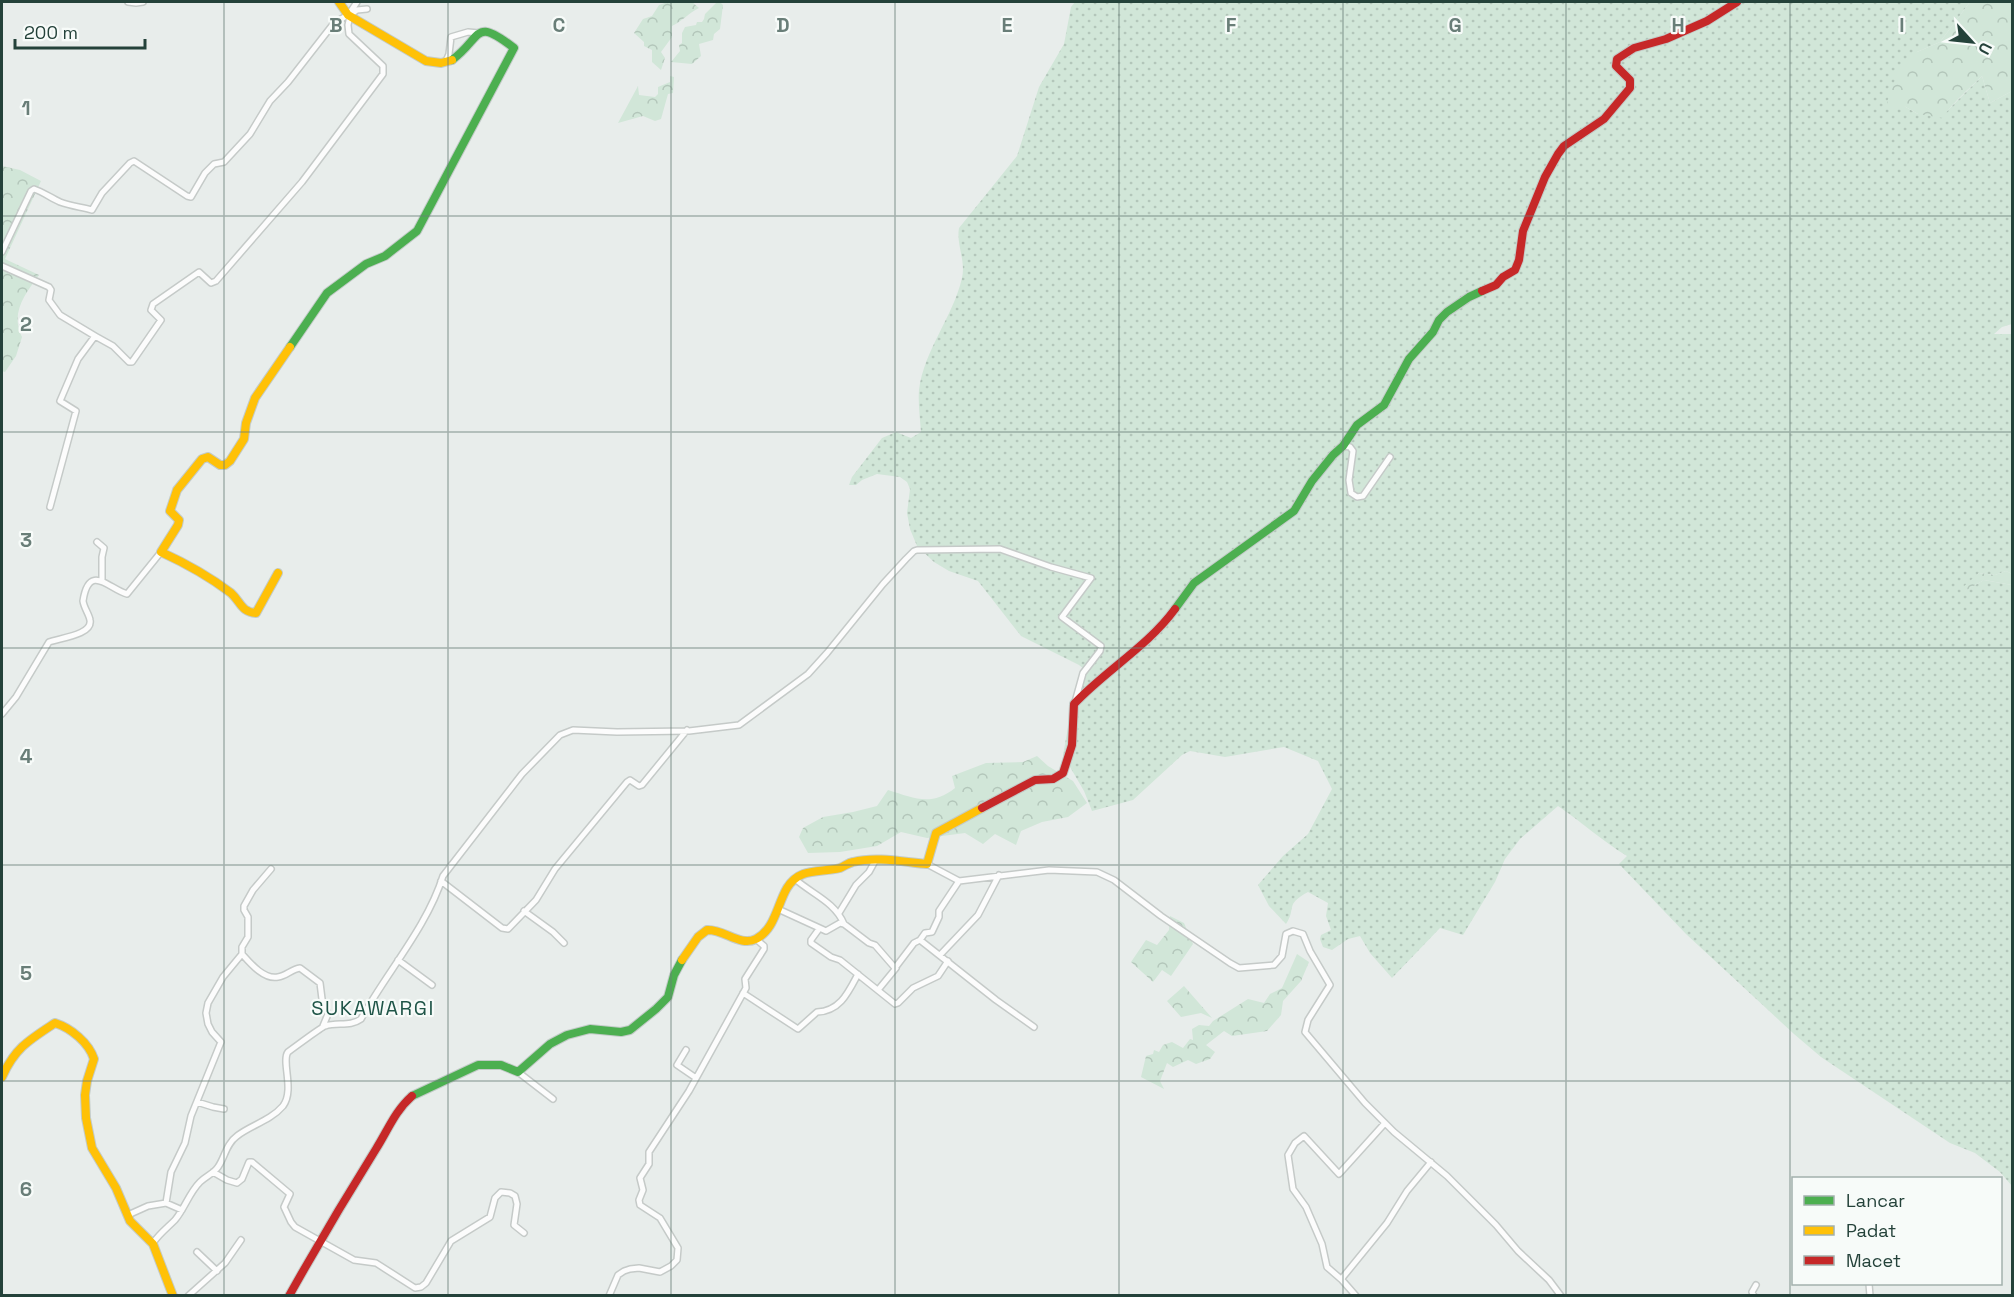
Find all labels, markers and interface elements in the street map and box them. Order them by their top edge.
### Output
scale bar [15,12,146,50]
text: B [329,12,343,38]
text: C [553,12,566,38]
text: D [776,12,790,38]
text: E [1001,12,1013,38]
text: F [1226,12,1237,38]
text: G [1448,12,1462,38]
text: H [1671,12,1685,38]
text: I [1899,12,1905,38]
north arrow [1942,12,2002,72]
text: 200 m [24,21,78,44]
text: U [1973,39,1997,58]
text: 1 [21,95,31,121]
text: 2 [20,311,32,337]
text: 3 [20,527,32,553]
text: 4 [20,743,33,769]
text: 5 [20,960,32,986]
district label: SUKAWARGI [311,995,435,1021]
text: 6 [20,1176,32,1202]
legend [1792,1177,2002,1285]
text: Lancar [1846,1189,1905,1212]
text: Padat [1846,1219,1896,1242]
text: Macet [1846,1249,1901,1272]

